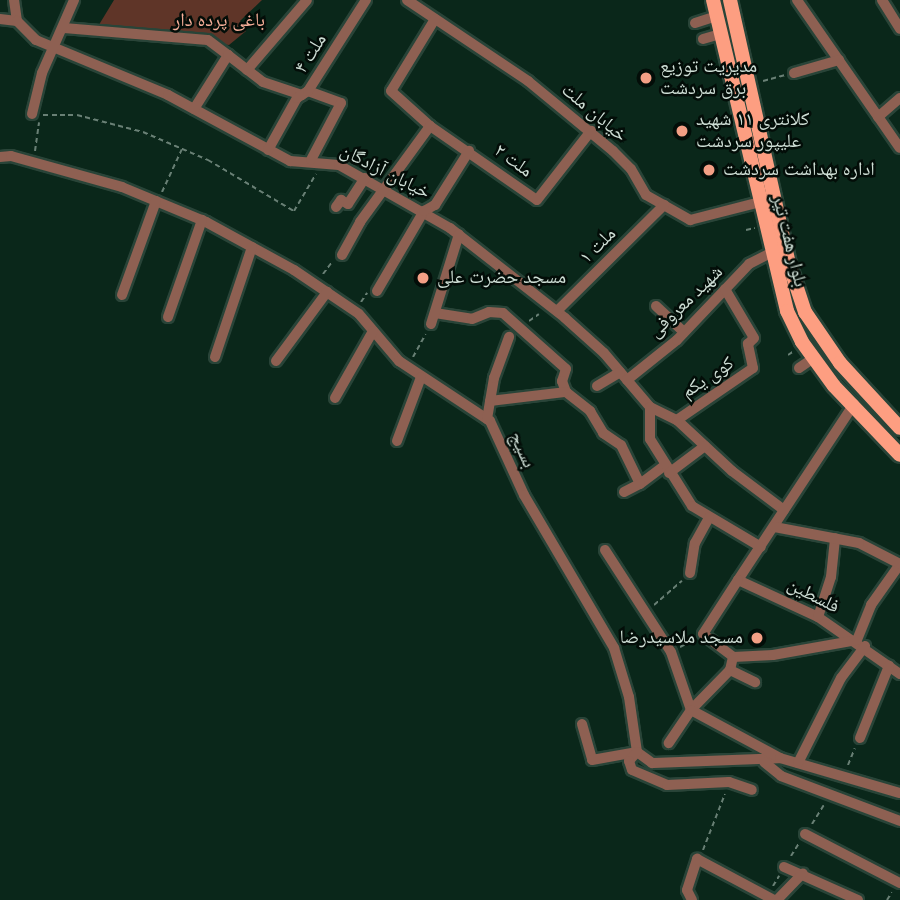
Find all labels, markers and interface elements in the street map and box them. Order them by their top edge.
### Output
park label: باغی پرده دار [173,10,265,32]
street label: ملت ۴ [290,30,332,78]
place label: مدیریت توزیع برق سردشت [660,56,757,100]
marker: مدیریت توزیع برق سردشت [638,70,654,86]
street label: خیابان ملت [557,79,631,147]
place label: کلانتری ۱۱ شهید علیپور سردشت [696,109,809,153]
marker: کلانتری ۱۱ شهید علیپور سردشت [674,123,690,139]
street label: ملت ۲ [489,139,537,183]
street label: خیابان آزادگان [336,140,434,204]
place label: اداره بهداشت سردشت [723,159,875,181]
marker: اداره بهداشت سردشت [701,162,717,178]
street label: بلوار هفت تیر [767,193,811,289]
street label: ملت ۱ [575,223,621,269]
street label: شهید معروفی [644,261,728,343]
place label: مسجد حضرت علی [437,267,566,289]
marker: مسجد حضرت علی [415,270,431,286]
street label: کوی یکم [677,352,739,404]
street label: بسیج [504,428,540,472]
street label: فلسطین [783,573,843,619]
place label: مسجد ملاسیدرضا [620,627,743,649]
marker: مسجد ملاسیدرضا [749,630,765,646]

